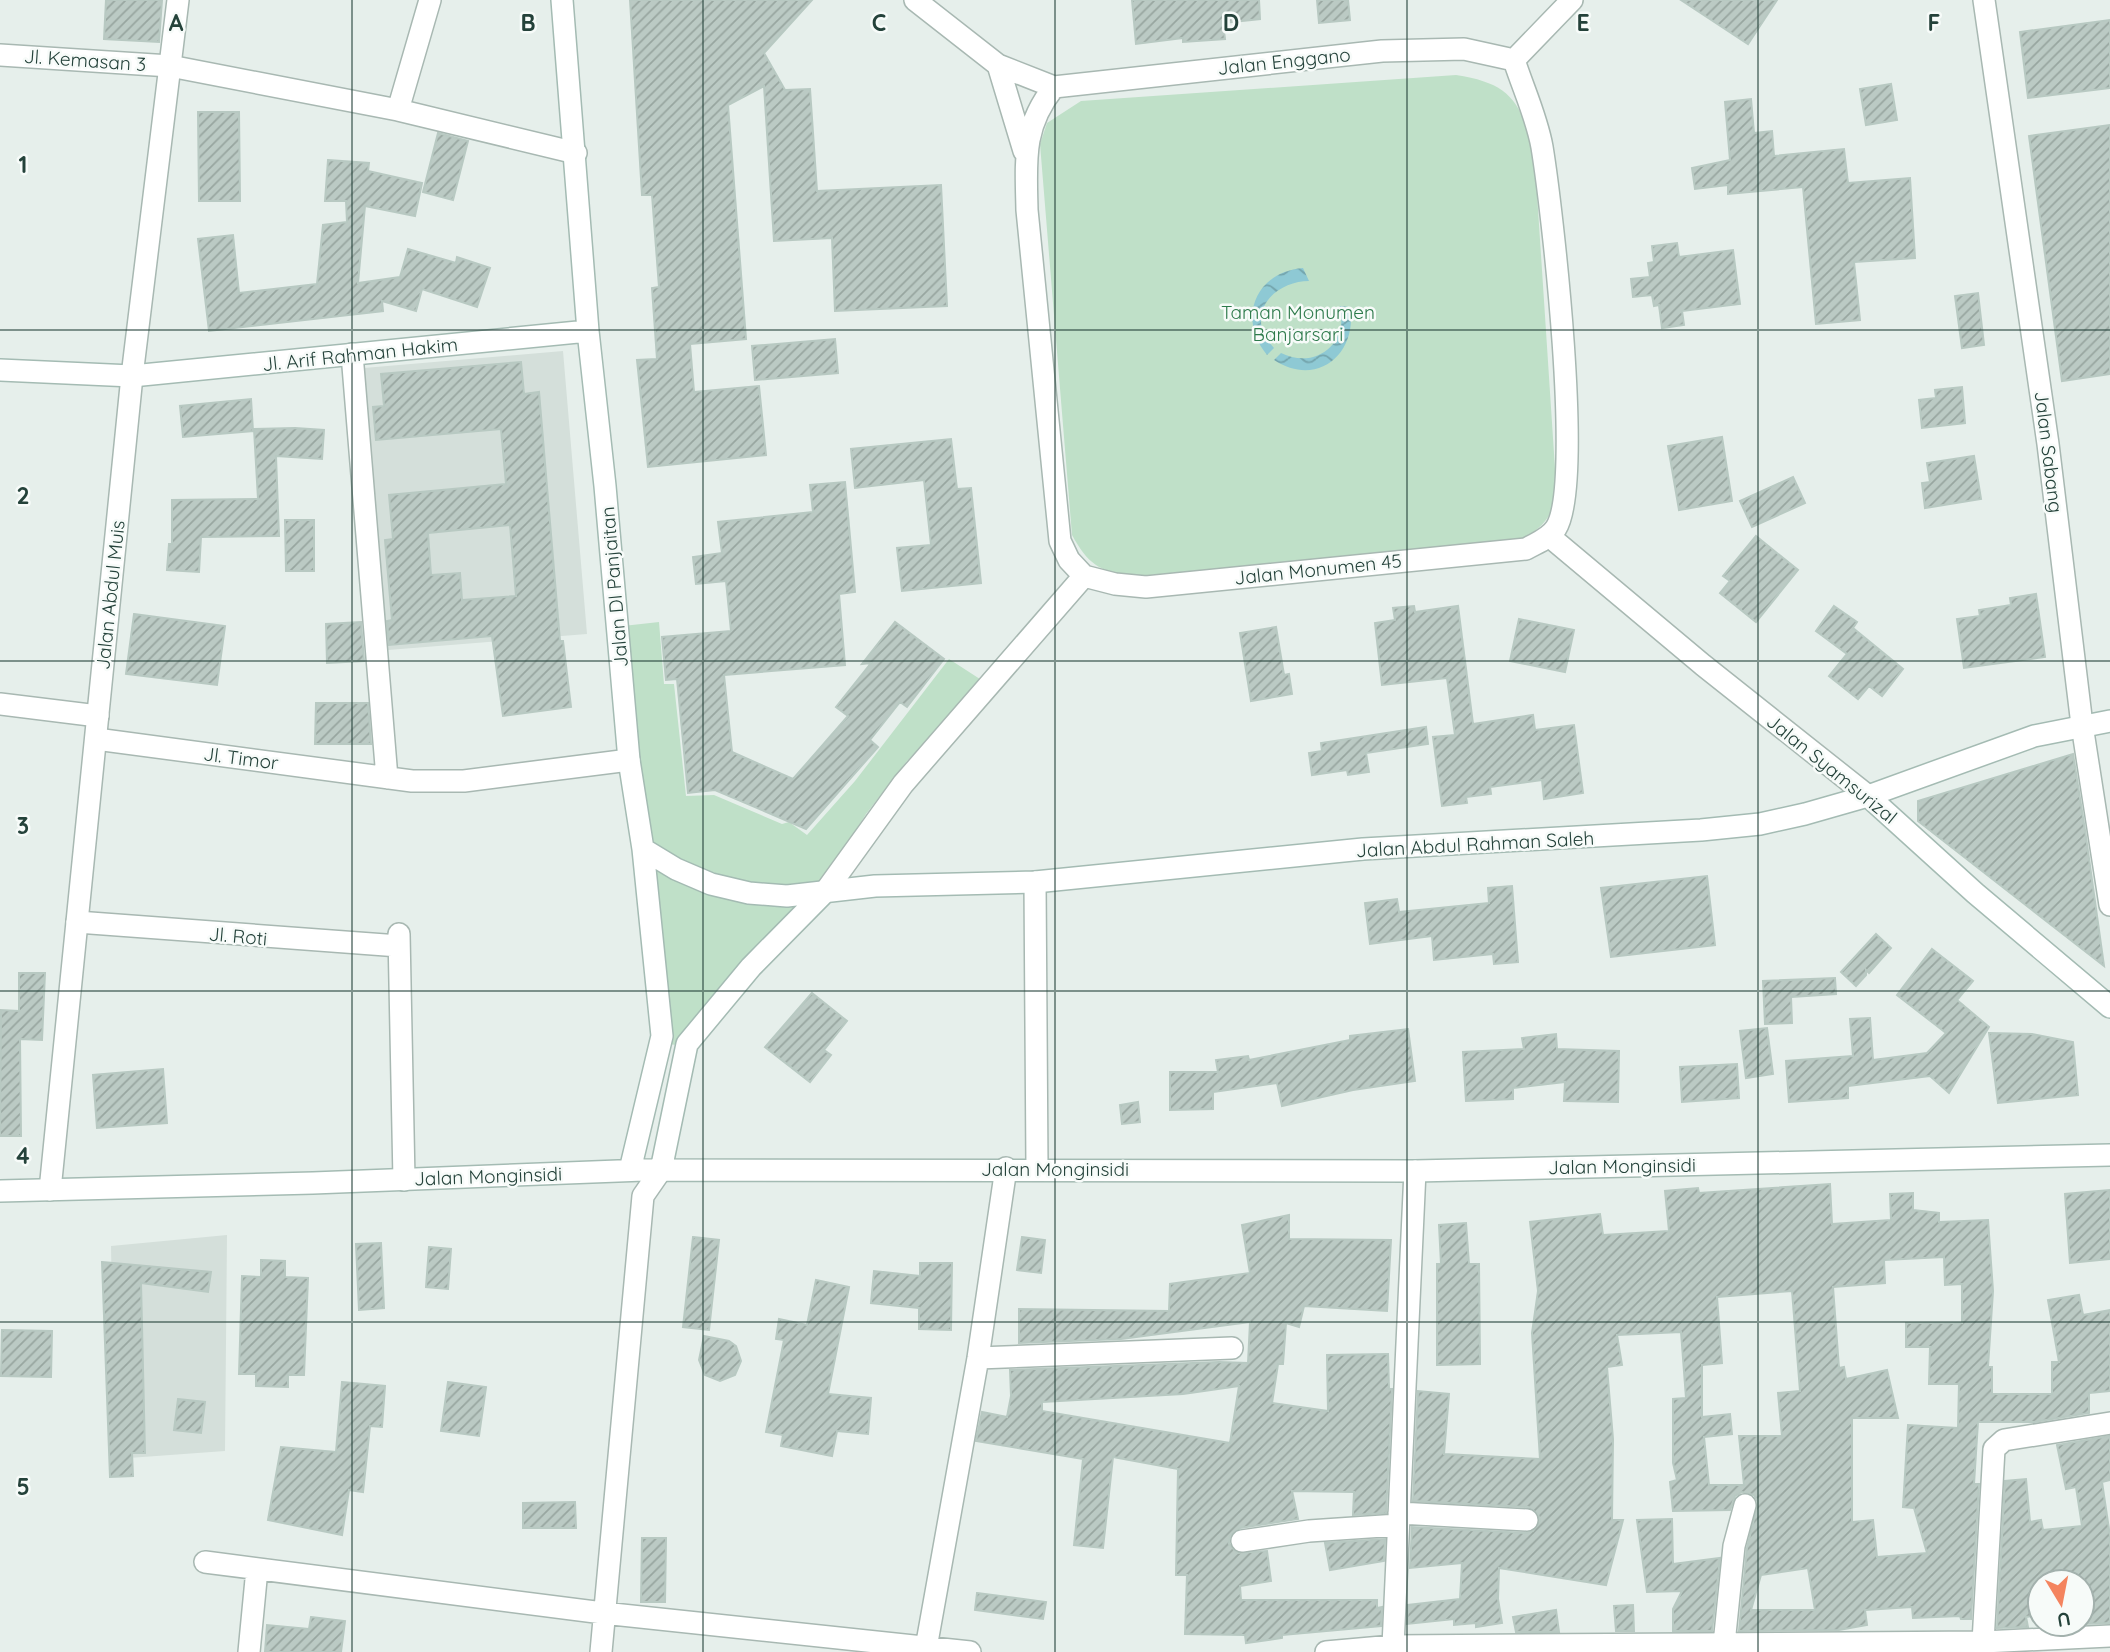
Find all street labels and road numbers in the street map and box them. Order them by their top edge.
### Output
street label: Jalan Enggano [1216,42,1352,80]
street label: Jl. Kemasan 3 [23,44,147,76]
street label: Jl. Arif Rahman Hakim [261,332,459,376]
street label: Jalan Sabang [2030,390,2068,514]
street label: Jalan DI Panjaitan [595,506,633,668]
street label: Jalan Abdul Muis [90,519,130,671]
street label: Jalan Monumen 45 [1233,548,1403,590]
street label: Jalan Syamsurizal [1762,709,1902,829]
street label: Jl. Timor [202,741,281,775]
street label: Jalan Abdul Rahman Saleh [1355,826,1595,862]
street label: Jl. Roti [208,921,268,951]
street label: Jalan Monginsidi [1548,1153,1696,1179]
street label: Jalan Monginsidi [981,1157,1129,1181]
street label: Jalan Monginsidi [414,1161,562,1191]

